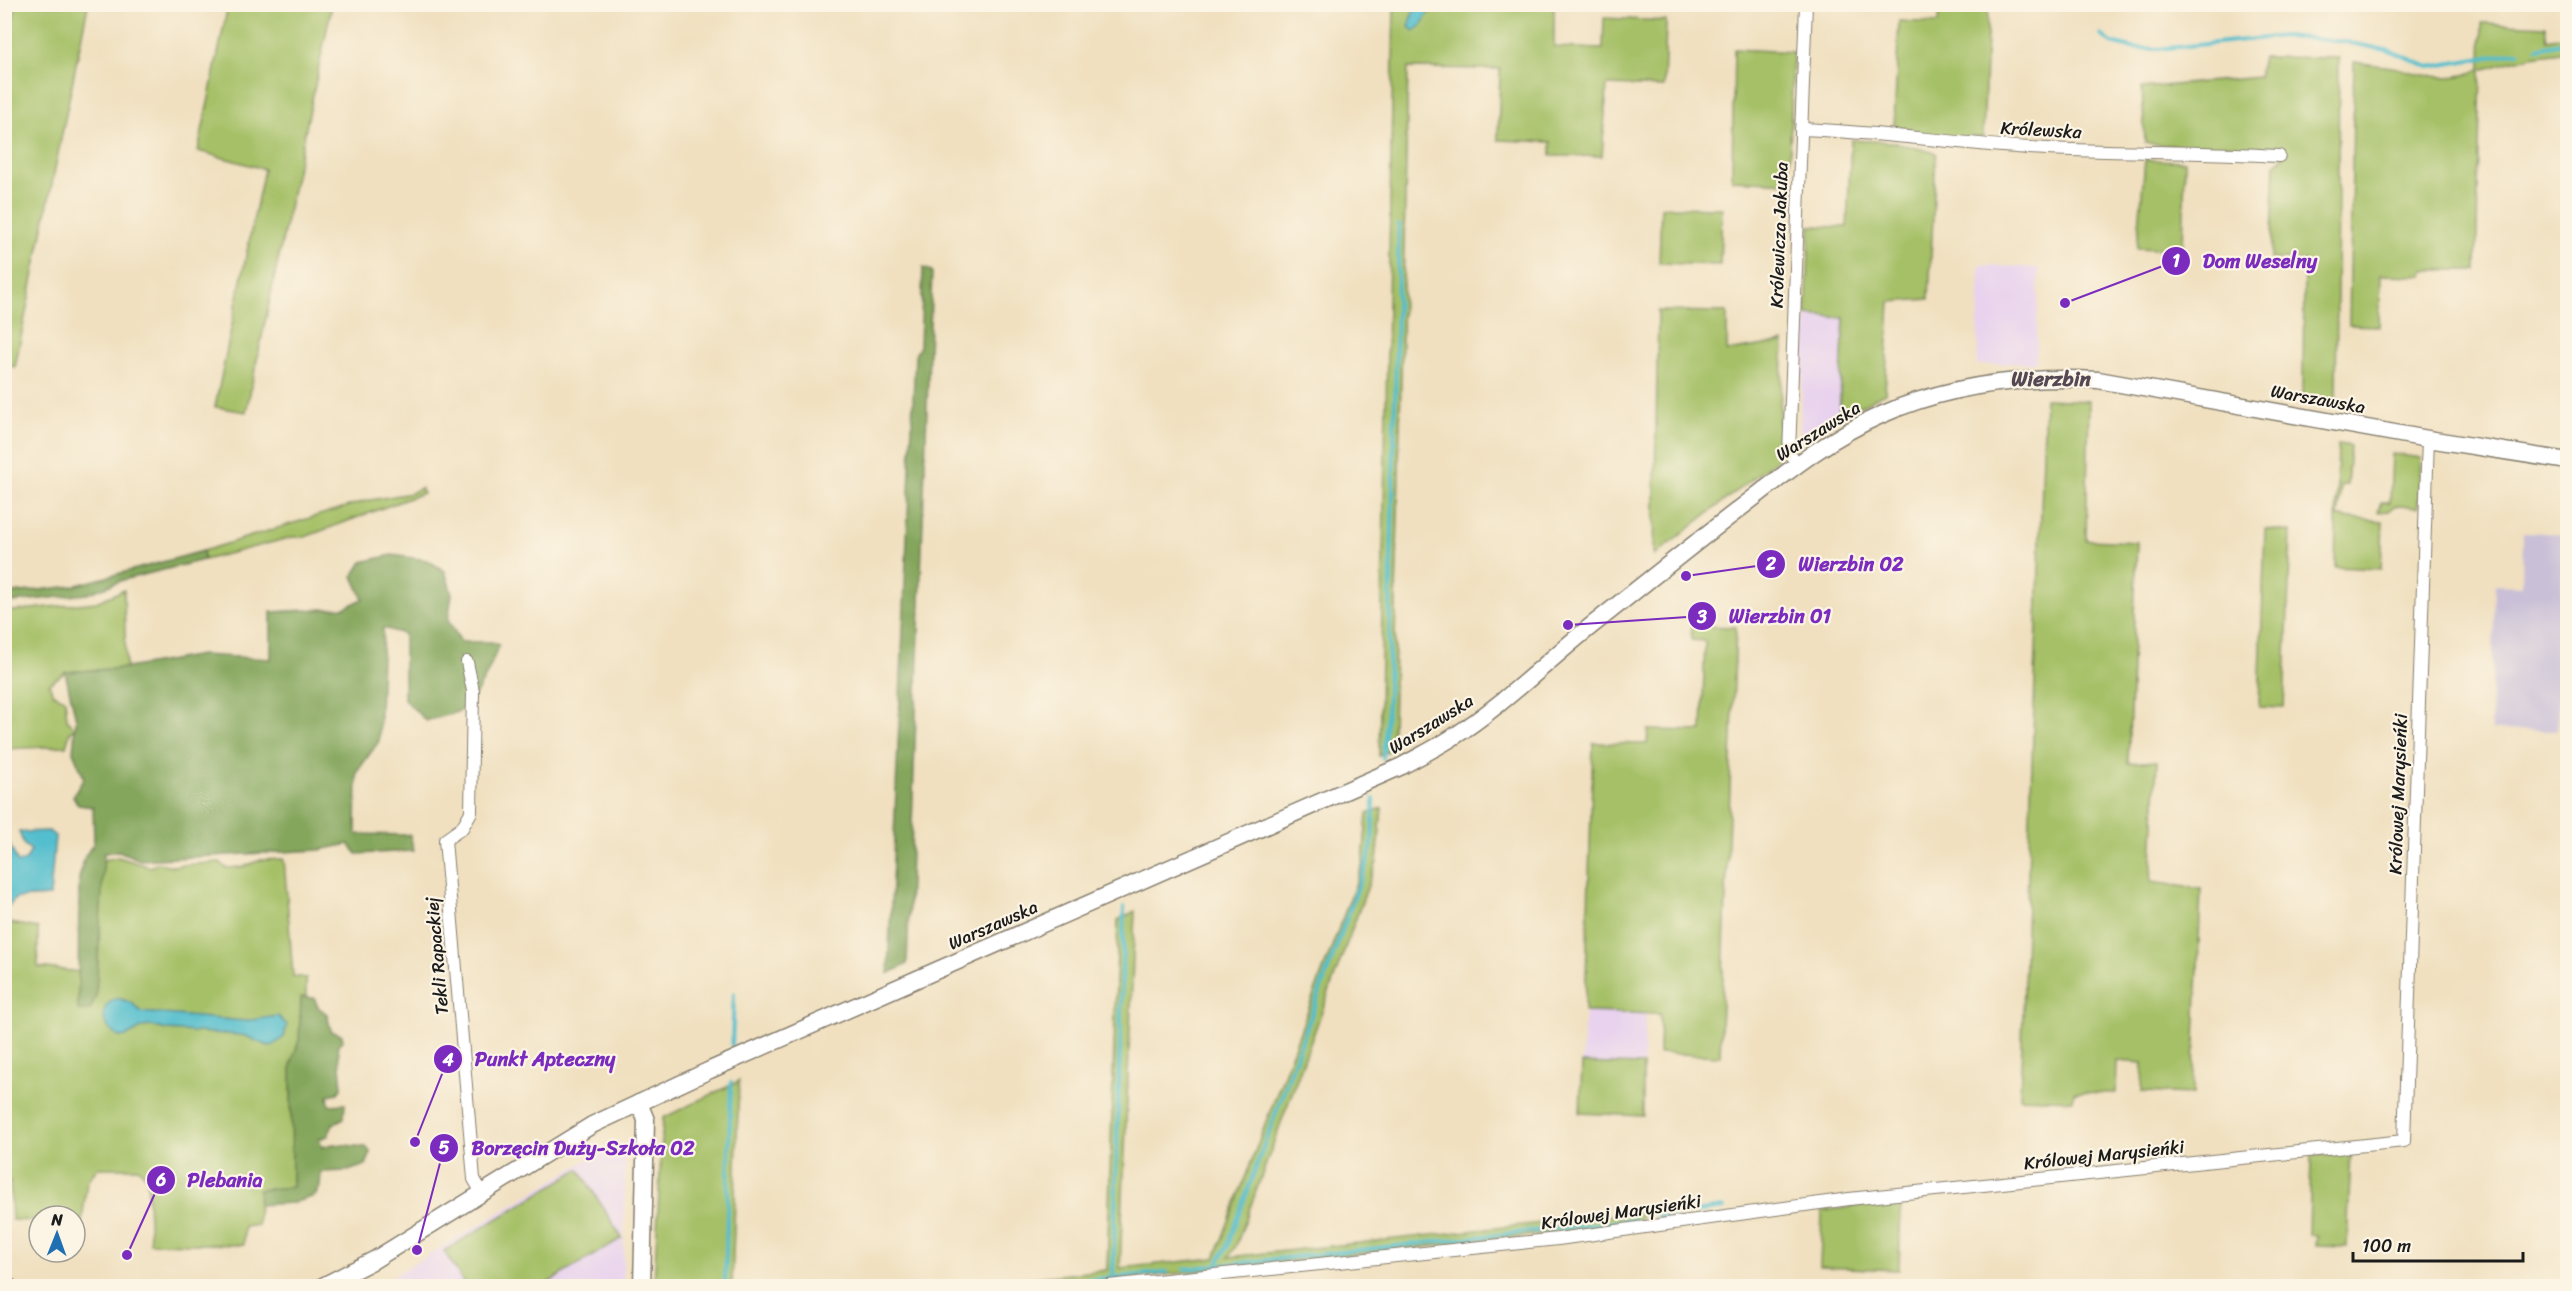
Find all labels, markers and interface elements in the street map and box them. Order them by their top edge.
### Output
street label: Królewska [2000,112,2083,148]
street label: Królewicza Jakuba [1760,161,1798,309]
callout: Dom Weselny [2161,242,2330,280]
text: Dom Weselny [2203,244,2318,279]
text: 1 [2172,245,2180,277]
district label: Wierzbin [2011,360,2092,398]
street label: Warszawska [2268,375,2368,423]
street label: Warszawska [1769,392,1867,470]
callout: Wierzbin 02 [1756,545,1916,583]
text: Wierzbin 02 [1798,547,1904,582]
text: 2 [1765,548,1777,580]
callout: Wierzbin 01 [1687,597,1843,635]
text: Wierzbin 01 [1729,599,1832,634]
text: 3 [1696,601,1707,633]
street label: Warszawska [1382,685,1480,763]
street label: Królowej Marysieńki [2379,712,2417,875]
street label: Warszawska [943,891,1043,959]
street label: Tekli Rapackiej [416,895,458,1016]
callout: Punkt Apteczny [433,1040,627,1078]
text: Punkt Apteczny [475,1042,616,1077]
text: 4 [441,1044,454,1076]
callout: Borzęcin Duży-Szkoła 02 [429,1129,706,1167]
text: Borzęcin Duży-Szkoła 02 [472,1131,695,1166]
street label: Królowej Marysieńki [2022,1131,2187,1179]
text: 5 [439,1132,450,1164]
callout: Plebania [146,1161,275,1199]
text: Plebania [187,1163,263,1198]
text: 6 [155,1164,166,1196]
street label: Królowej Marysieńki [1539,1185,1704,1239]
north arrow [27,1204,87,1264]
text: N [50,1205,64,1234]
scale bar [2353,1225,2522,1263]
text: 100 m [2362,1230,2411,1262]

